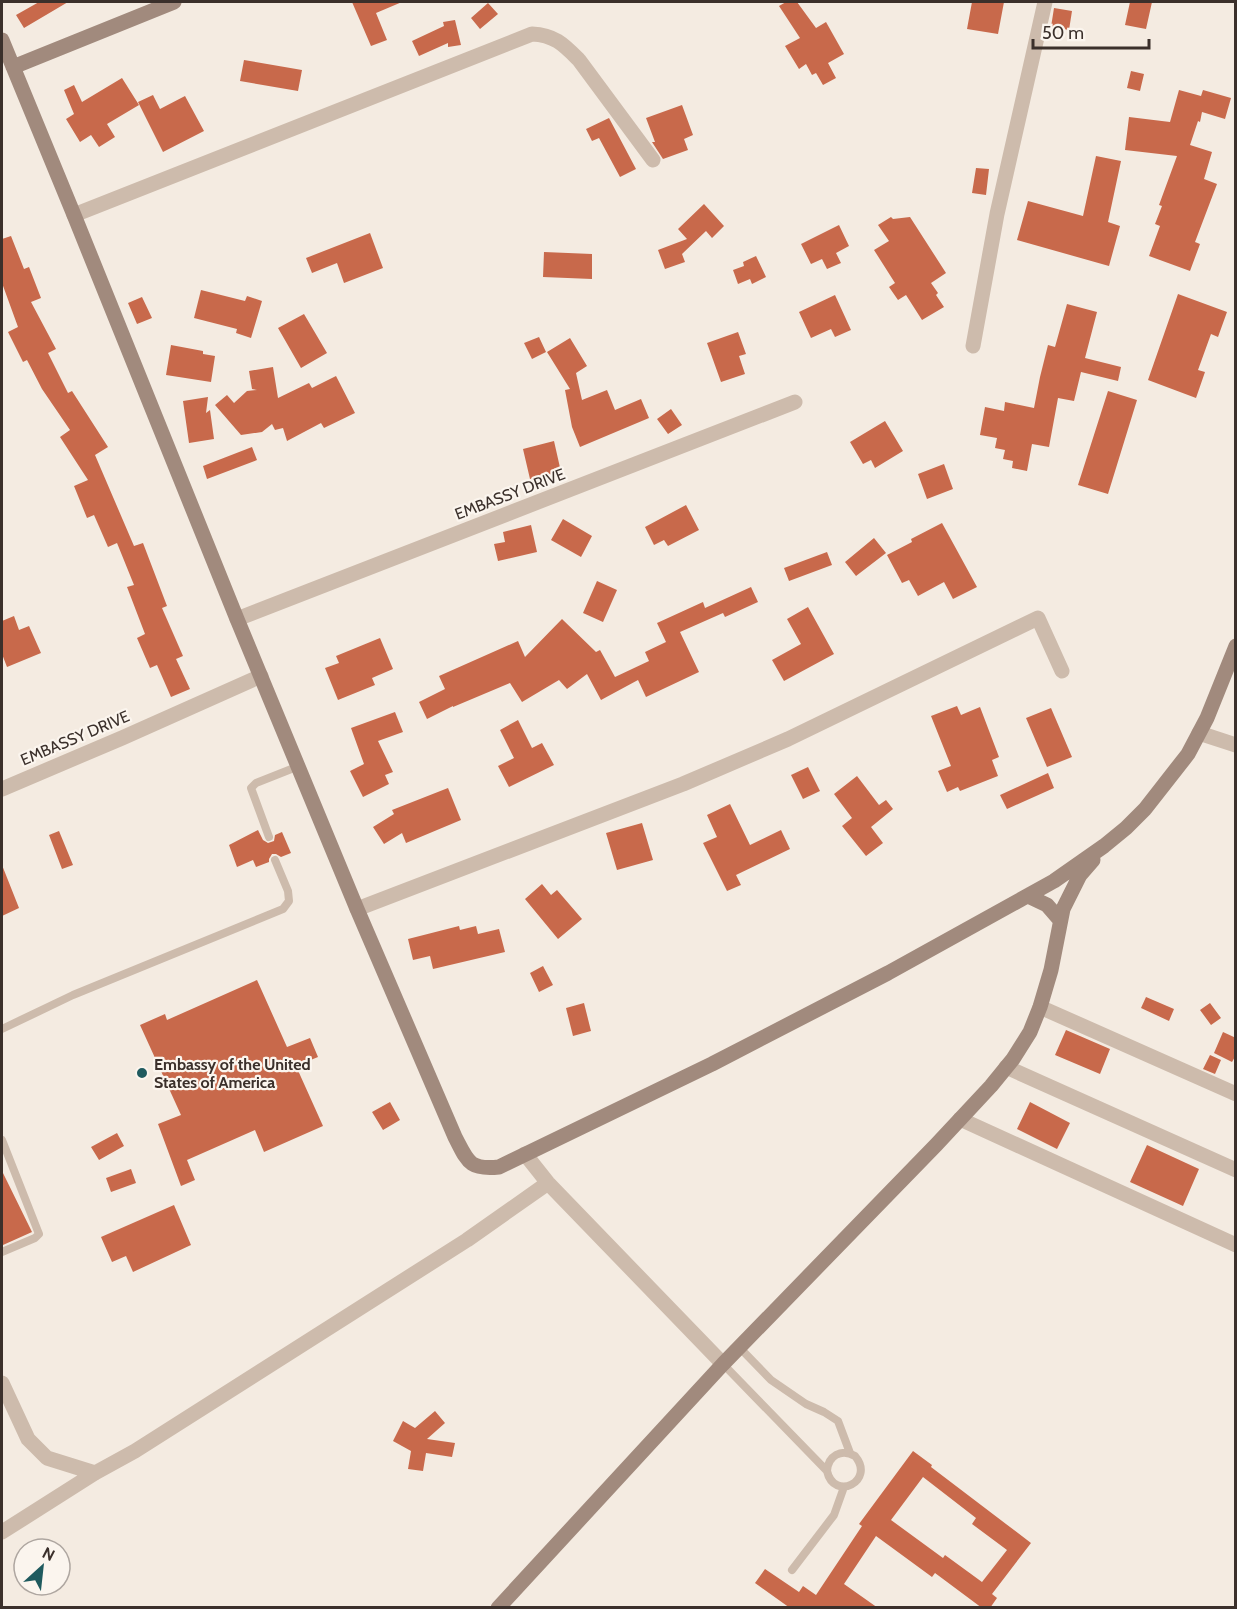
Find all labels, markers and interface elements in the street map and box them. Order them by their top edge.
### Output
scale bar [1033,12,1148,50]
text: 50 m [1042,22,1084,44]
street label: EMBASSY DRIVE [452,464,568,524]
street label: EMBASSY DRIVE [18,706,132,770]
place label: Embassy of the United States of America [154,1055,311,1092]
marker: Embassy of the United States of America [135,1066,149,1080]
north arrow [12,1537,72,1597]
text: N [39,1543,58,1565]

